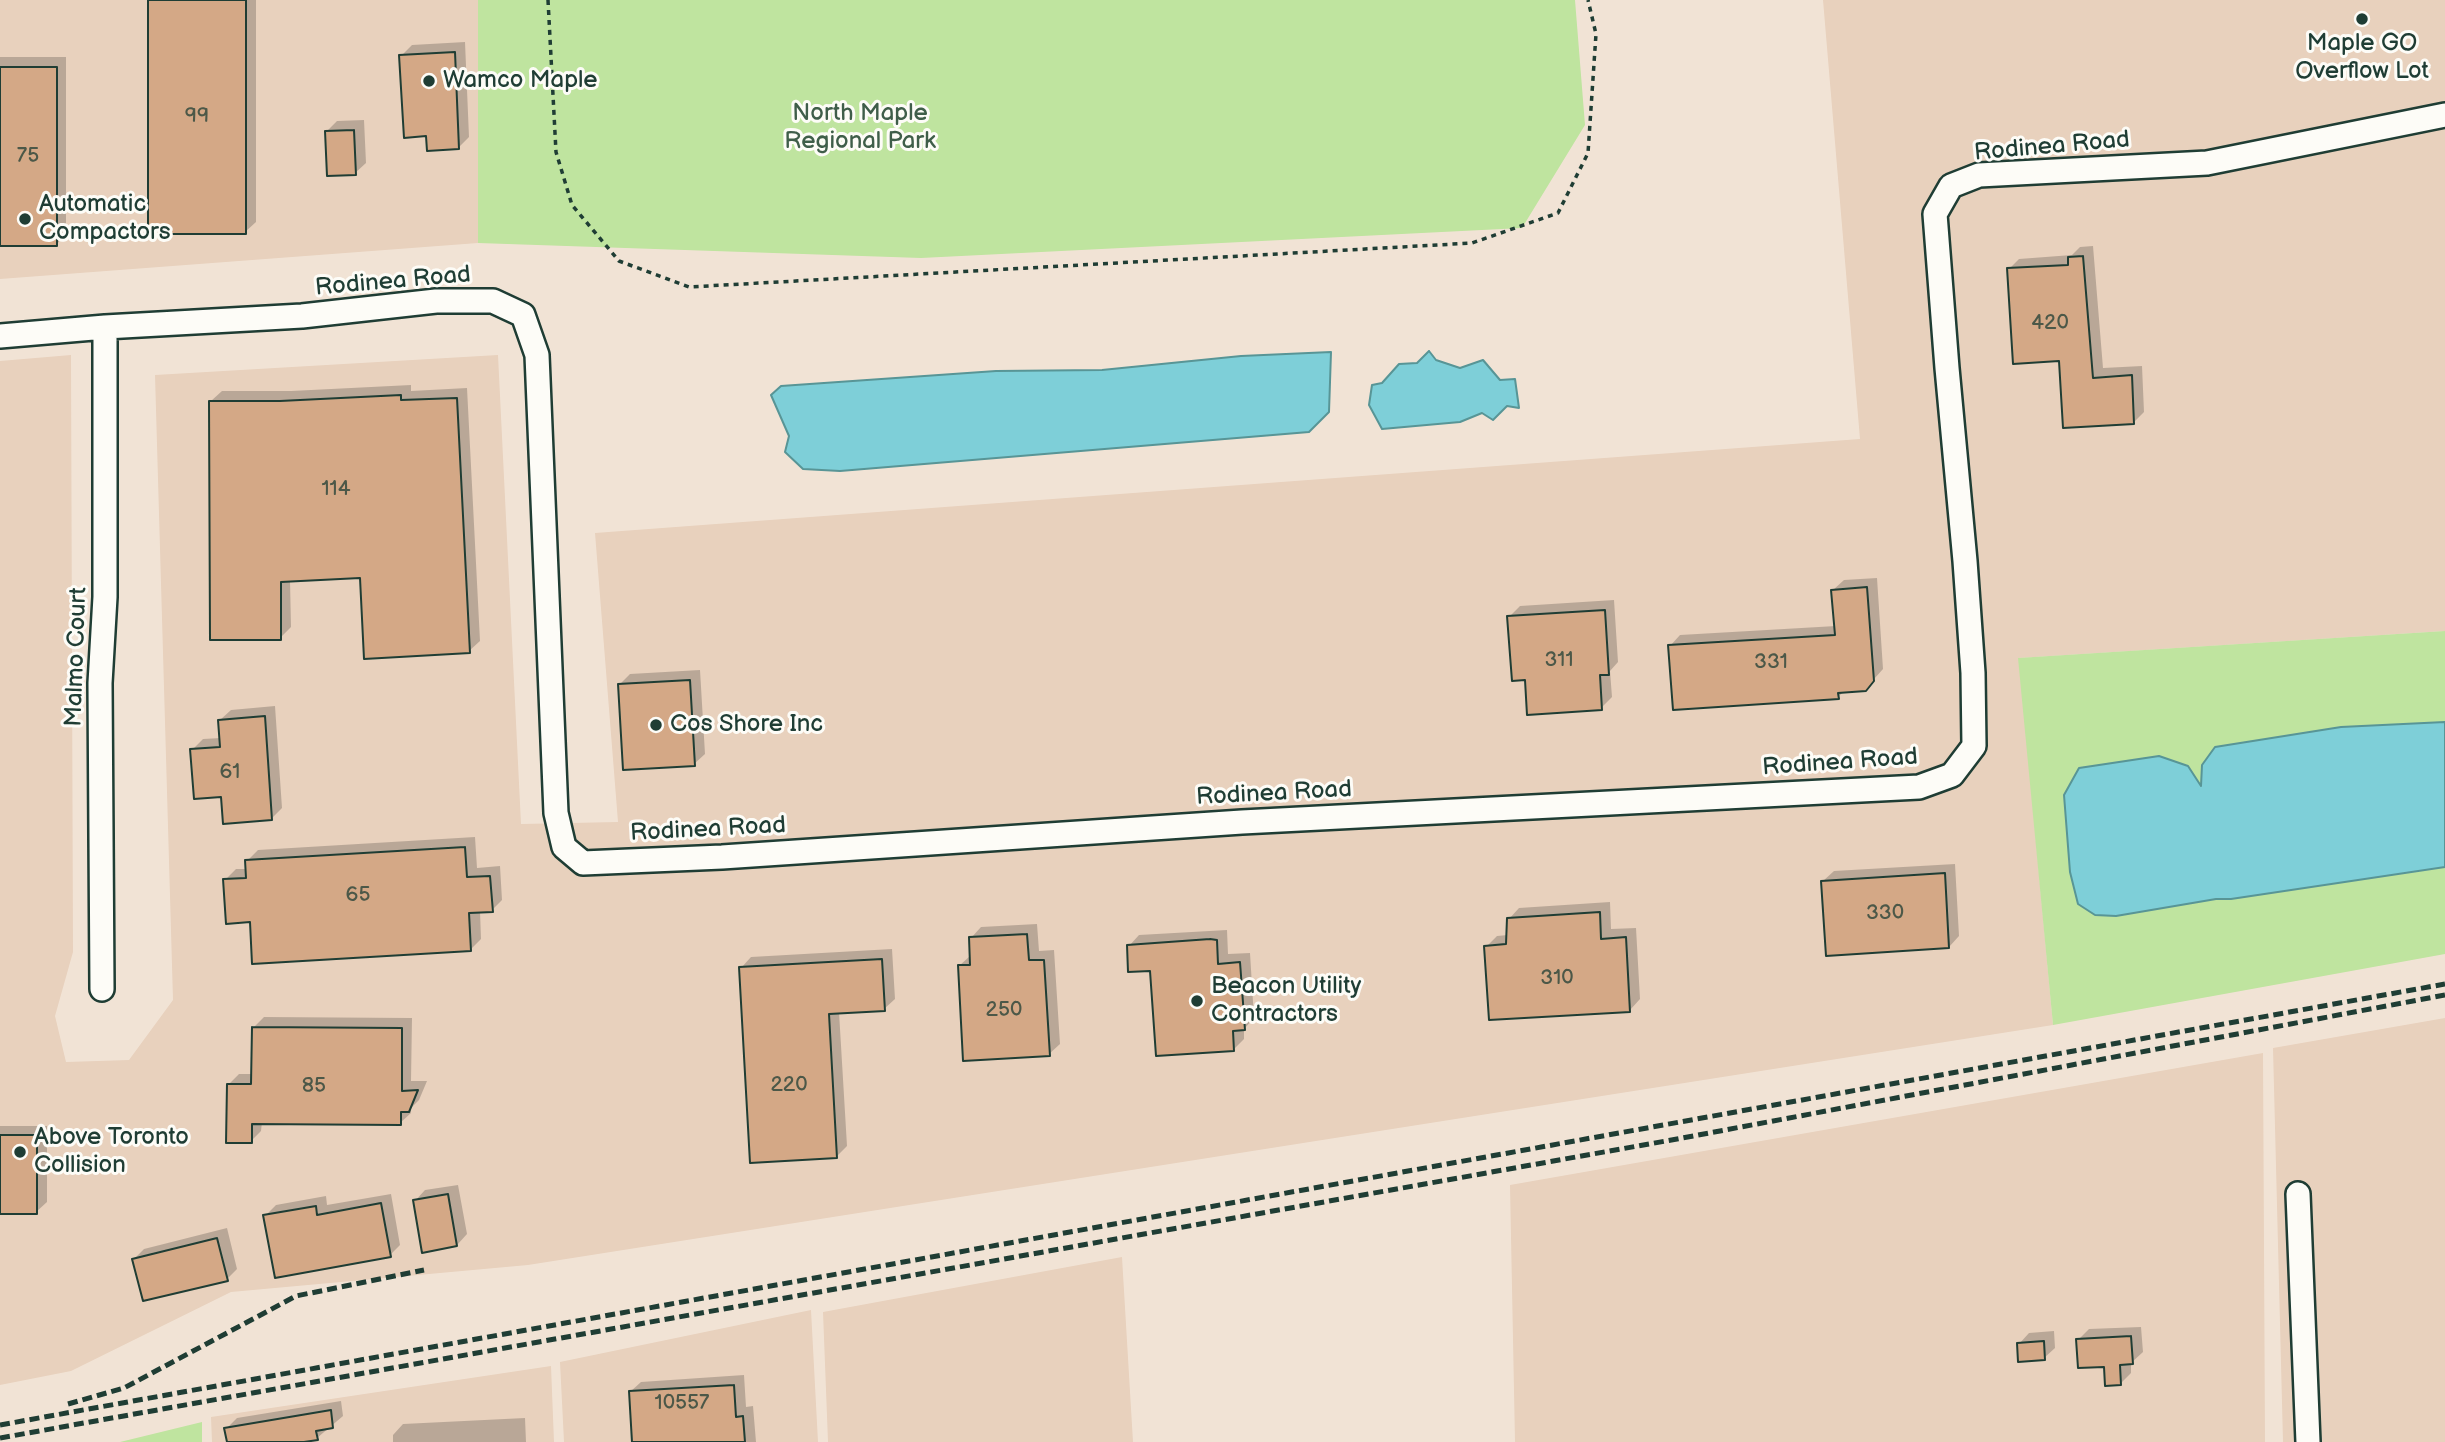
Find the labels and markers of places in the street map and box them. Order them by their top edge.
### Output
marker: Maple GO Overflow Lot [2354,11,2370,27]
place label: Maple GO Overflow Lot [2295,30,2429,86]
place label: Wamco Maple [443,67,597,95]
marker: Wamco Maple [421,73,437,89]
place label: Automatic Compactors [39,191,171,247]
marker: Automatic Compactors [17,211,33,227]
place label: Cos Shore Inc [670,711,823,739]
marker: Cos Shore Inc [648,717,664,733]
place label: Beacon Utility Contractors [1211,973,1361,1029]
marker: Beacon Utility Contractors [1189,993,1205,1009]
place label: Above Toronto Collision [34,1124,189,1180]
marker: Above Toronto Collision [12,1144,28,1160]

